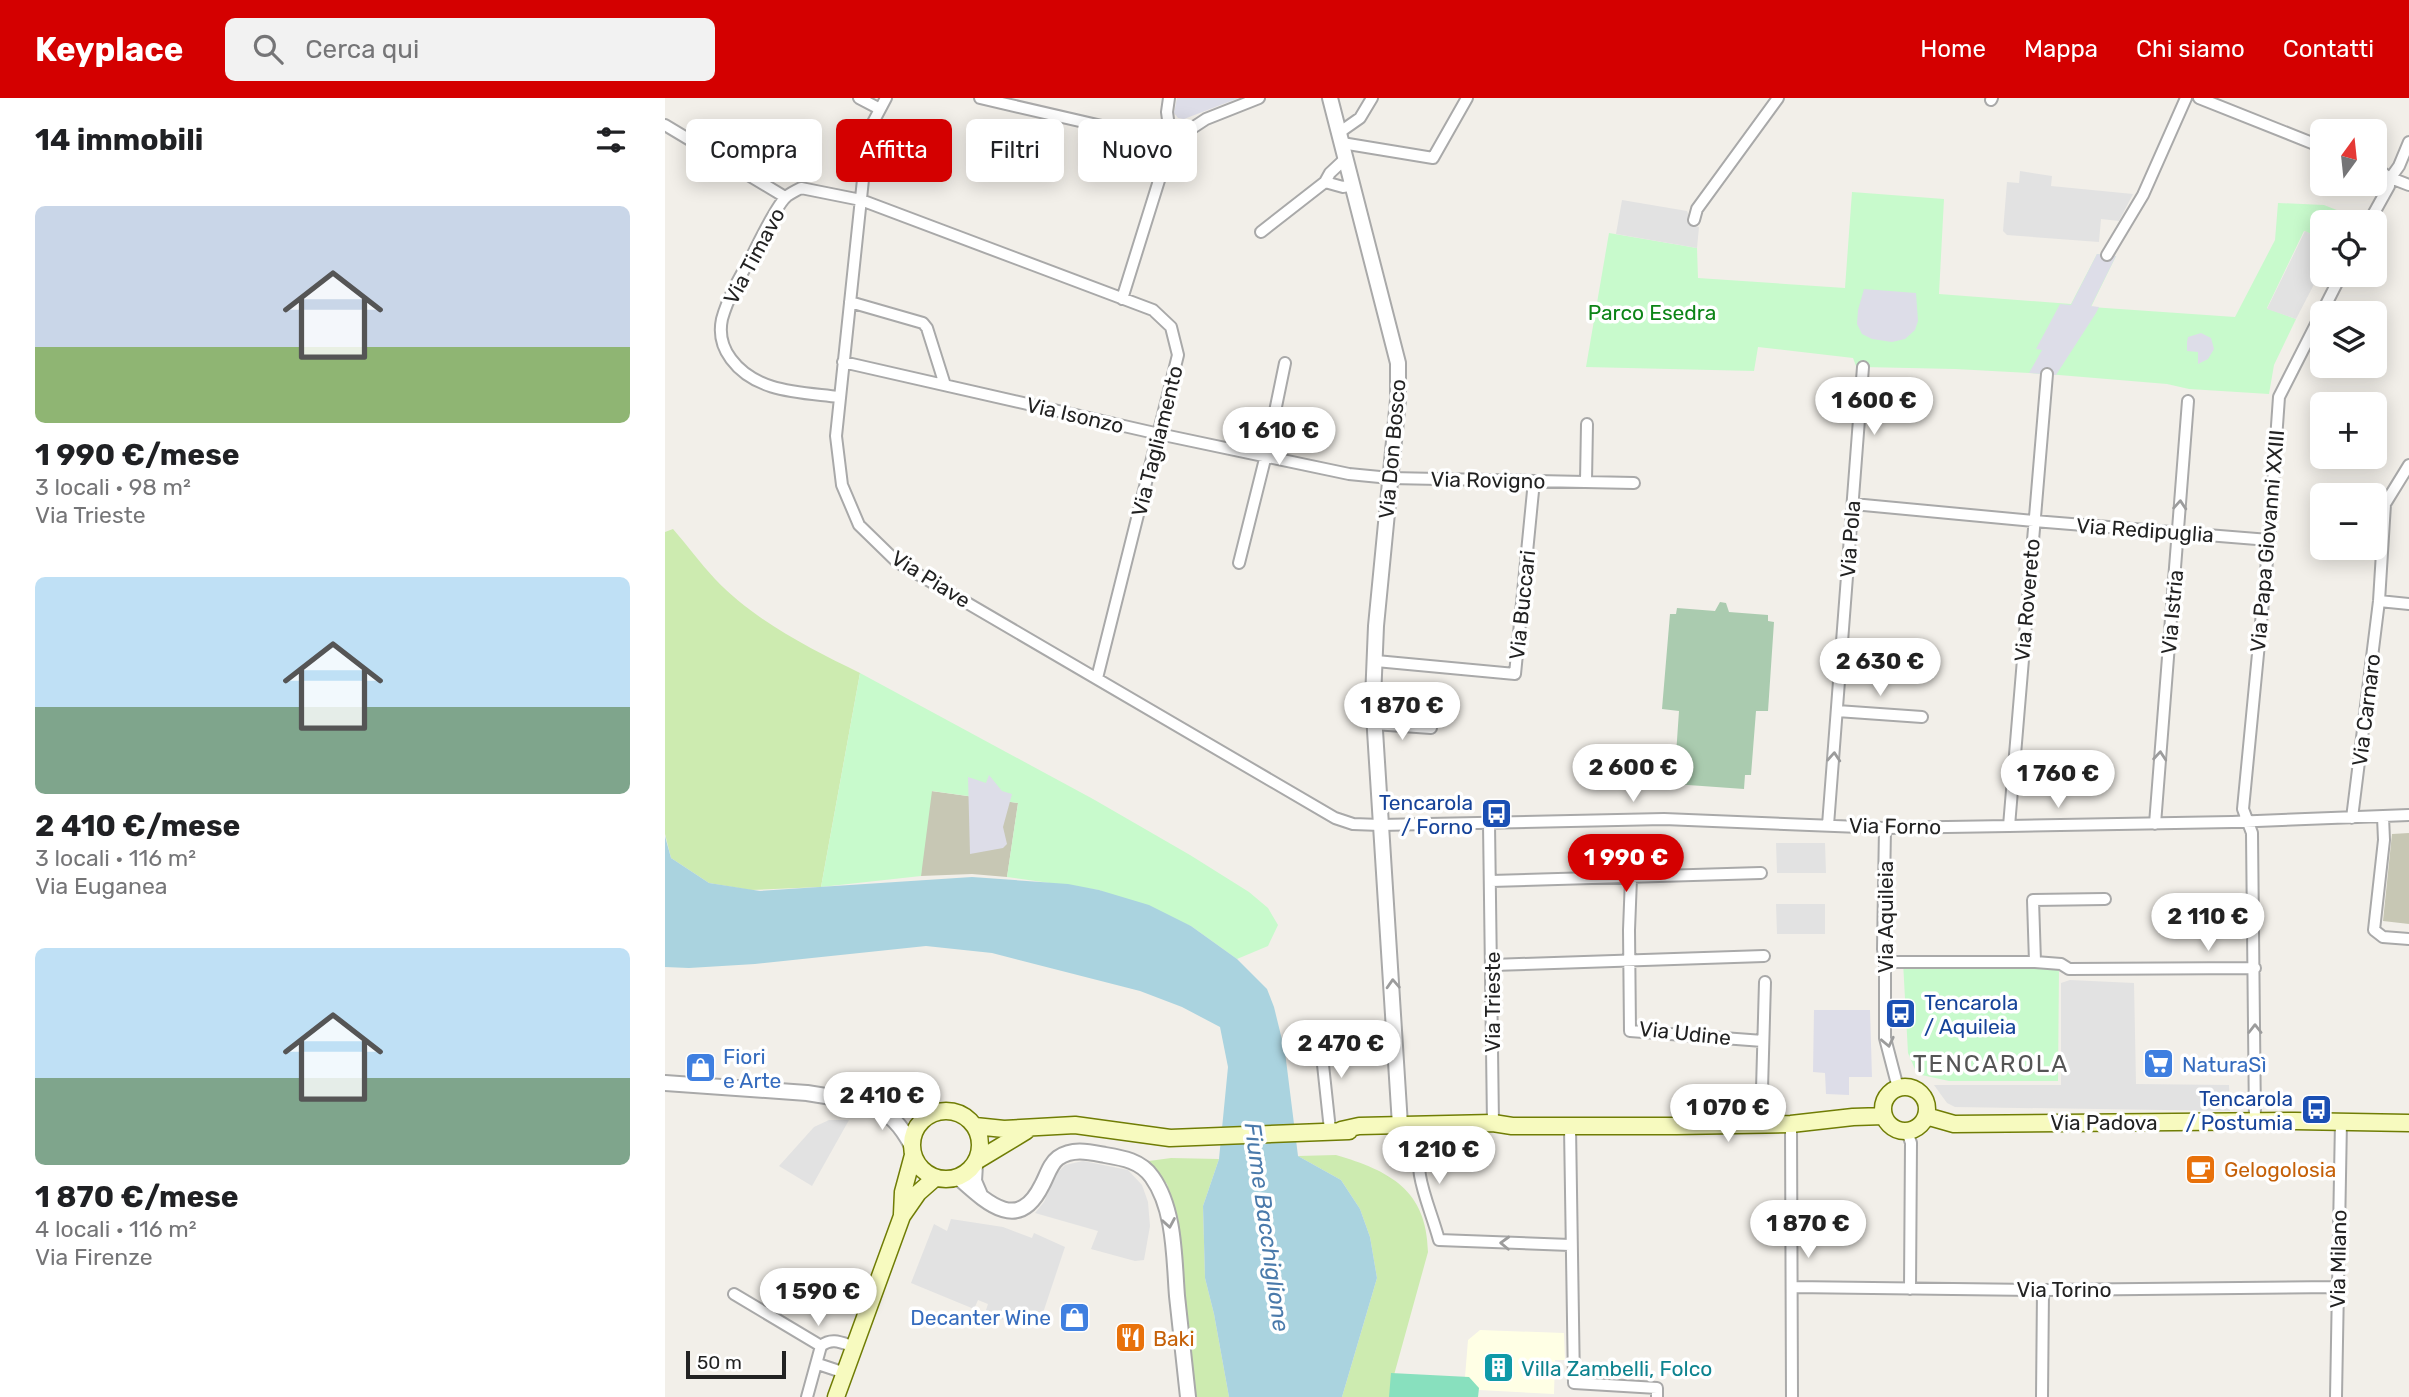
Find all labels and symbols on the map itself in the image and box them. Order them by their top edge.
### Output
north arrow [2310,119,2387,196]
street label: Via Timavo [718,204,790,308]
park label: Parco Esedra [1588,300,1716,325]
street label: Via Tagliamento [1126,363,1188,519]
street label: Via Don Bosco [1373,378,1411,520]
pin: 1 600 € [1809,378,1939,437]
street label: Via Isonzo [1024,392,1126,438]
pin: 1 610 € [1214,408,1344,467]
street label: Via Papa Giovanni XXIII [2245,429,2289,653]
street label: Via Rovigno [1430,466,1546,494]
street label: Via Pola [1835,499,1865,579]
one-way arrow [2172,499,2187,510]
street label: Via Redipuglia [2075,513,2215,547]
street label: Via Rovereto [2009,537,2045,663]
street label: Via Piave [887,545,975,613]
street label: Via Buccari [1504,549,1540,661]
street label: Via Istria [2156,569,2188,655]
pin: 2 630 € [1815,638,1945,698]
street label: Via Carnaro [2347,652,2385,768]
pin: 1 870 € [1337,682,1467,742]
pin: 2 600 € [1568,744,1698,804]
pin: 1 760 € [1993,750,2123,810]
one-way arrow [2152,750,2167,761]
one-way arrow [1826,751,1841,762]
place label: Tencarola / Forno [1379,790,1473,839]
bus stop icon: Tencarola / Forno [1479,797,1513,831]
street label: Via Forno [1849,813,1941,839]
pin: 1 990 € [1561,834,1691,894]
street label: Via Aquileia [1873,861,1898,973]
pin: 2 110 € [2143,894,2273,953]
street label: Via Trieste [1480,952,1505,1052]
one-way arrow [1385,978,1400,989]
place label: Tencarola / Aquileia [1924,990,2018,1039]
bus stop icon: Tencarola / Aquileia [1884,997,1918,1031]
street label: Via Udine [1638,1016,1732,1050]
pin: 2 470 € [1276,1020,1406,1080]
one-way arrow [2247,1023,2263,1034]
one-way arrow [1879,1036,1894,1048]
place label: Fiori e Arte [723,1044,781,1093]
supermarket icon: NaturaSì [2142,1047,2176,1081]
district label: TENCAROLA [1913,1050,2069,1078]
shop icon: Fiori e Arte [683,1051,717,1085]
place label: NaturaSì [2182,1052,2266,1077]
pin: 2 410 € [817,1072,947,1132]
pin: 1 070 € [1663,1084,1793,1144]
place label: Tencarola / Postumia [2185,1086,2293,1135]
bus stop icon: Tencarola / Postumia [2299,1093,2333,1127]
street label: Via Padova [2050,1110,2158,1135]
water label: Fiume Bacchiglione [1238,1121,1296,1333]
pin: 1 210 € [1374,1126,1504,1186]
cafe icon: Gelogolosia [2184,1152,2218,1186]
place label: Gelogolosia [2224,1157,2336,1182]
pin: 1 870 € [1743,1200,1873,1260]
street label: Via Milano [2325,1209,2351,1309]
one-way arrow [1160,1217,1175,1229]
one-way arrow [1499,1235,1510,1250]
pin: 1 590 € [753,1268,883,1328]
street label: Via Torino [2016,1277,2112,1302]
shop icon: Decanter Wine [1057,1300,1091,1334]
place label: Decanter Wine [910,1305,1051,1330]
restaurant icon: Baki [1113,1321,1147,1355]
place label: Baki [1153,1326,1195,1351]
scale bar [686,1348,786,1380]
building icon: Villa Zambelli, Folco [1481,1351,1515,1385]
place label: Villa Zambelli, Folco [1521,1356,1712,1381]

